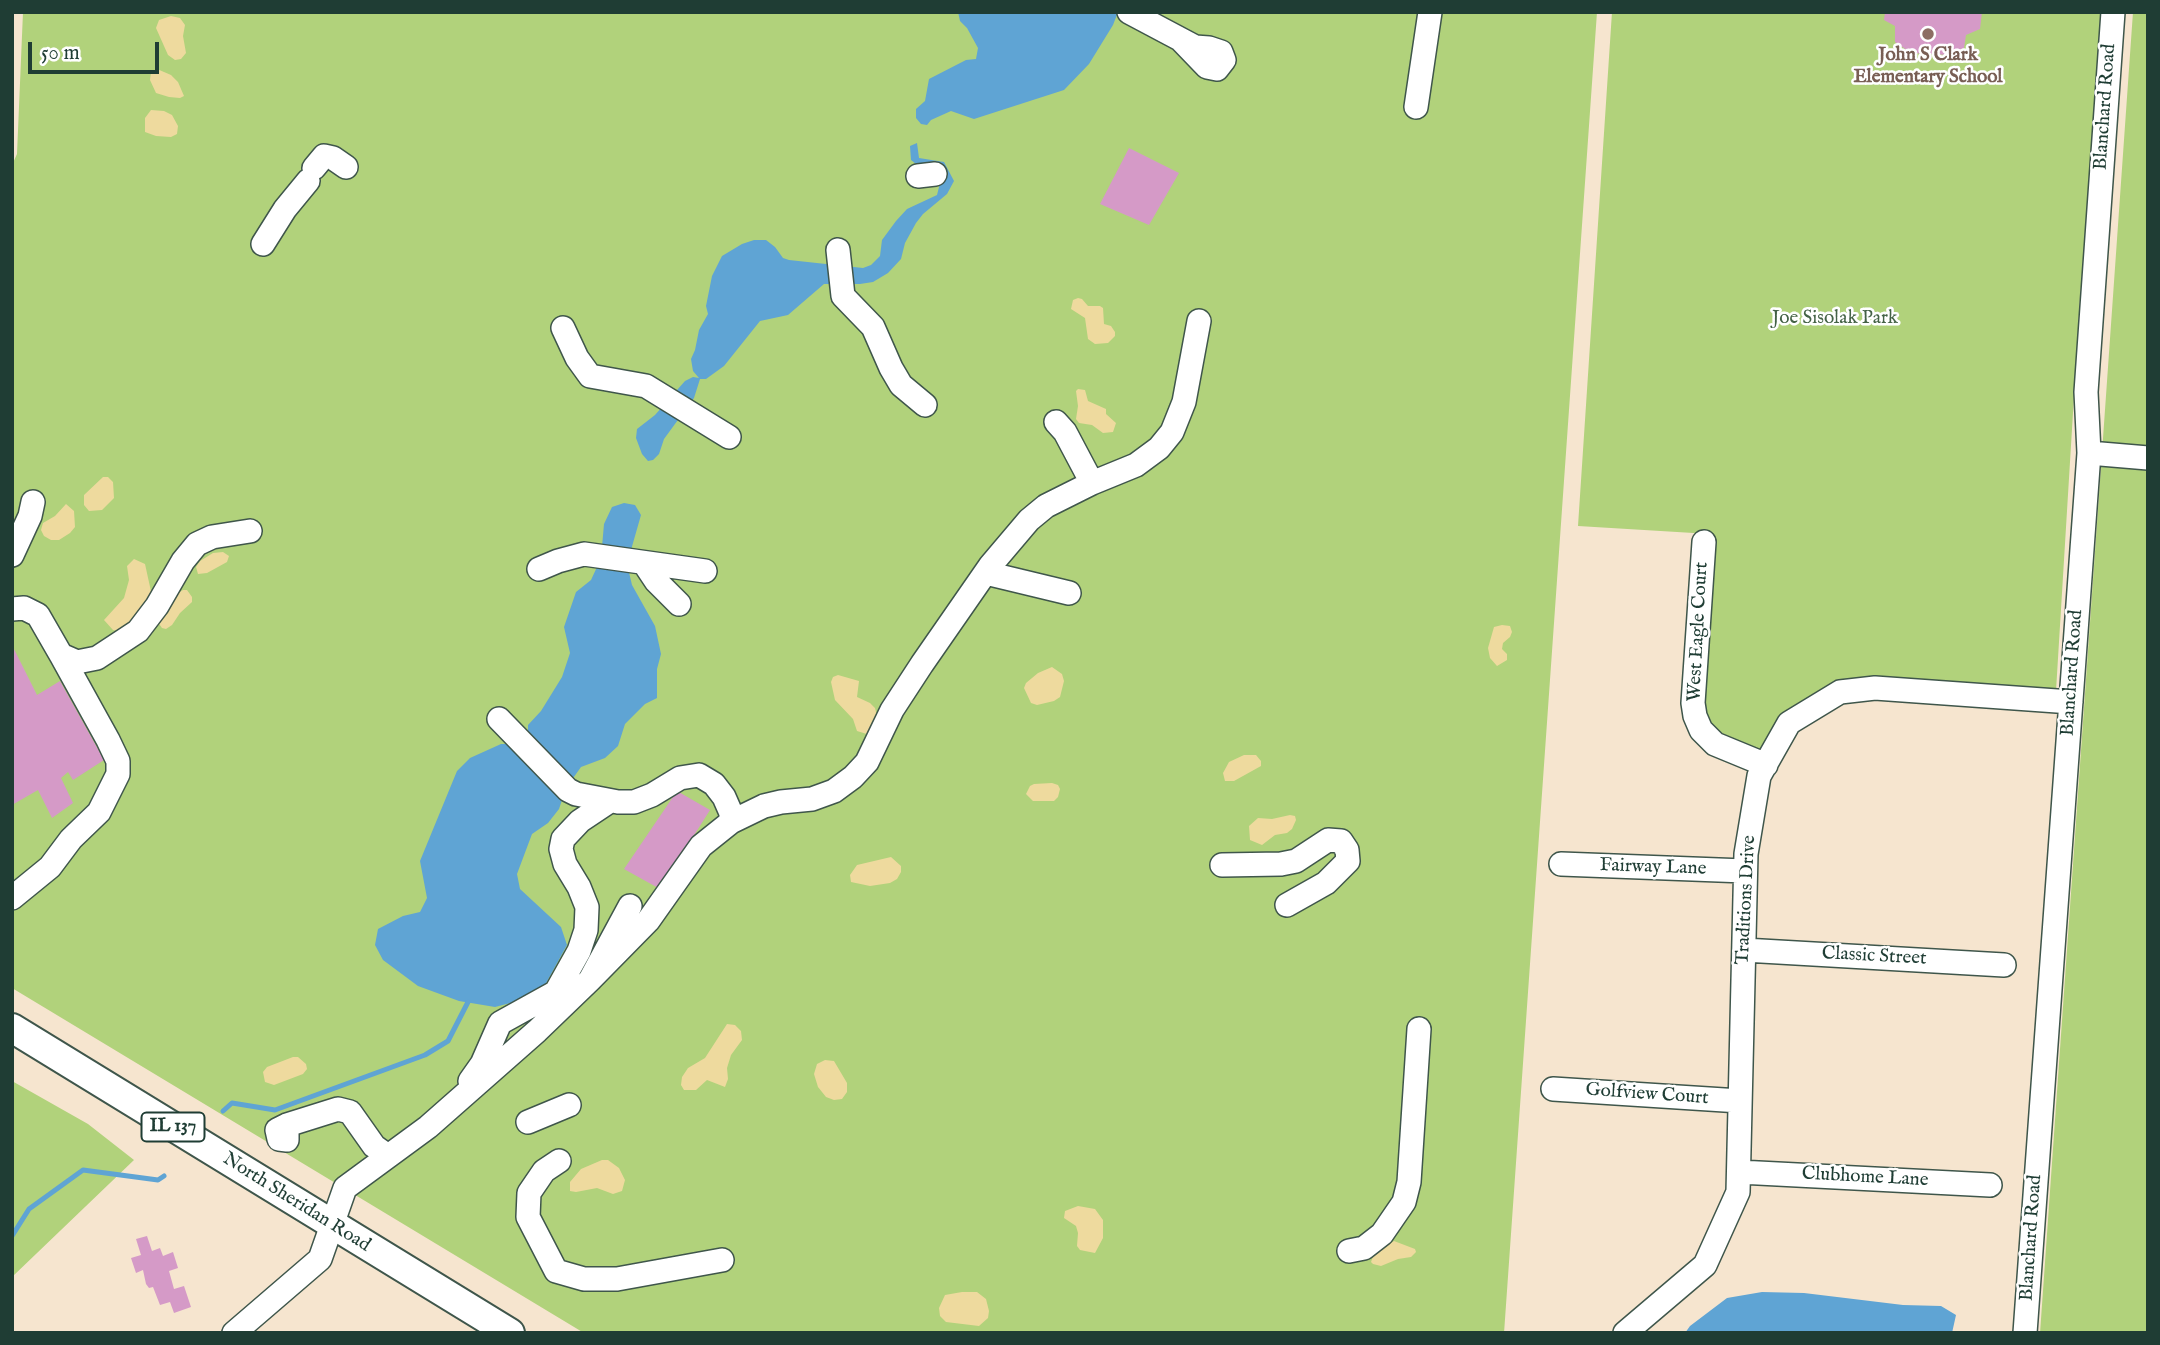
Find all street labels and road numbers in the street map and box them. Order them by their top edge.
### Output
street label: Blanchard Road [2090,43,2122,171]
street label: West Eagle Court [1684,562,1714,702]
street label: Blanchard Road [2057,609,2089,737]
street label: Traditions Drive [1732,835,1762,965]
street label: Fairway Lane [1599,855,1707,881]
street label: Classic Street [1821,943,1927,971]
street label: Golfview Court [1585,1079,1709,1111]
road number: IL 137 [142,1112,204,1142]
street label: North Sheridan Road [218,1148,374,1258]
street label: Clubhome Lane [1801,1163,1929,1193]
street label: Blanchard Road [2016,1174,2048,1302]

